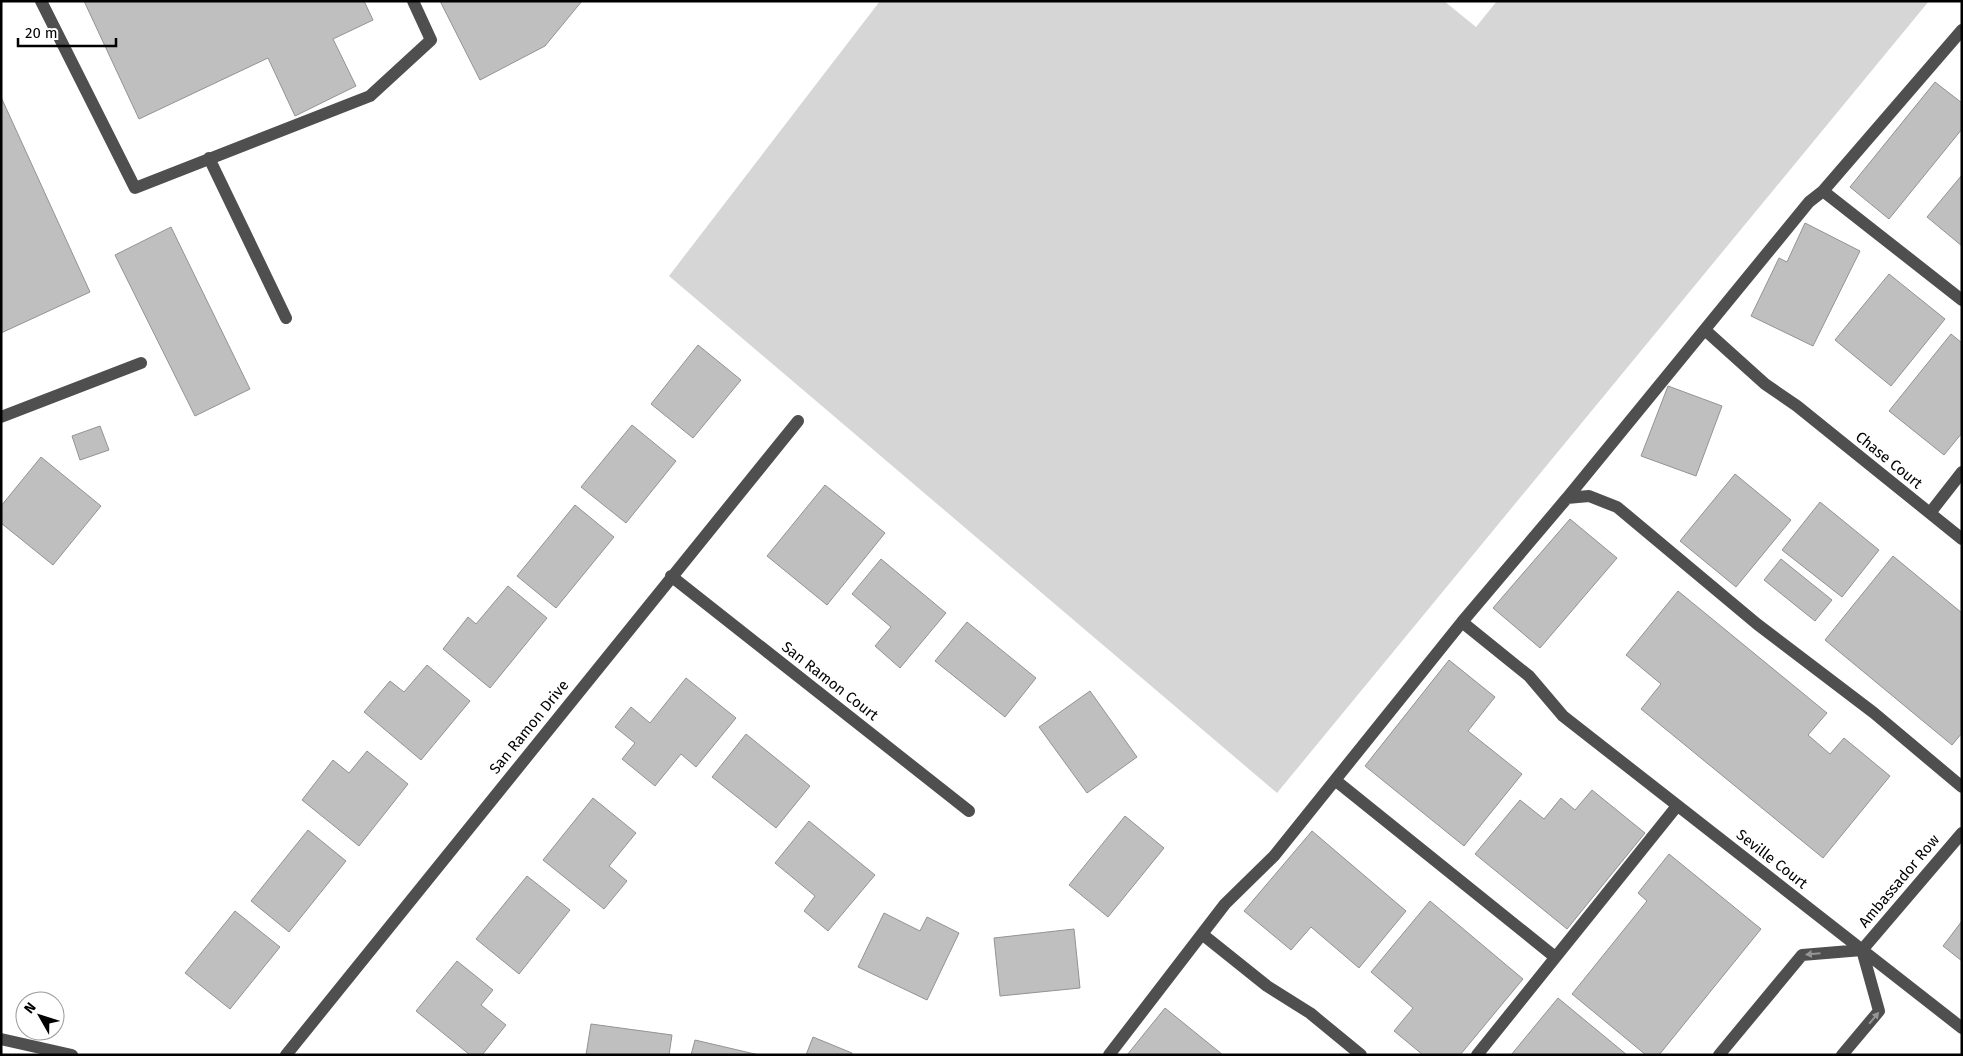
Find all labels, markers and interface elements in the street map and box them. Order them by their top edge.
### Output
scale bar [18,15,115,47]
text: 20 m [25,24,58,42]
street label: Chase Court [1852,428,1927,493]
street label: San Ramon Court [778,638,882,725]
street label: San Ramon Drive [486,676,572,778]
street label: Seville Court [1733,826,1812,893]
street label: Ambassador Row [1855,831,1943,931]
one-way arrow [1805,950,1821,958]
north arrow [15,991,65,1041]
text: N [21,999,40,1017]
one-way arrow [1868,1011,1879,1024]

